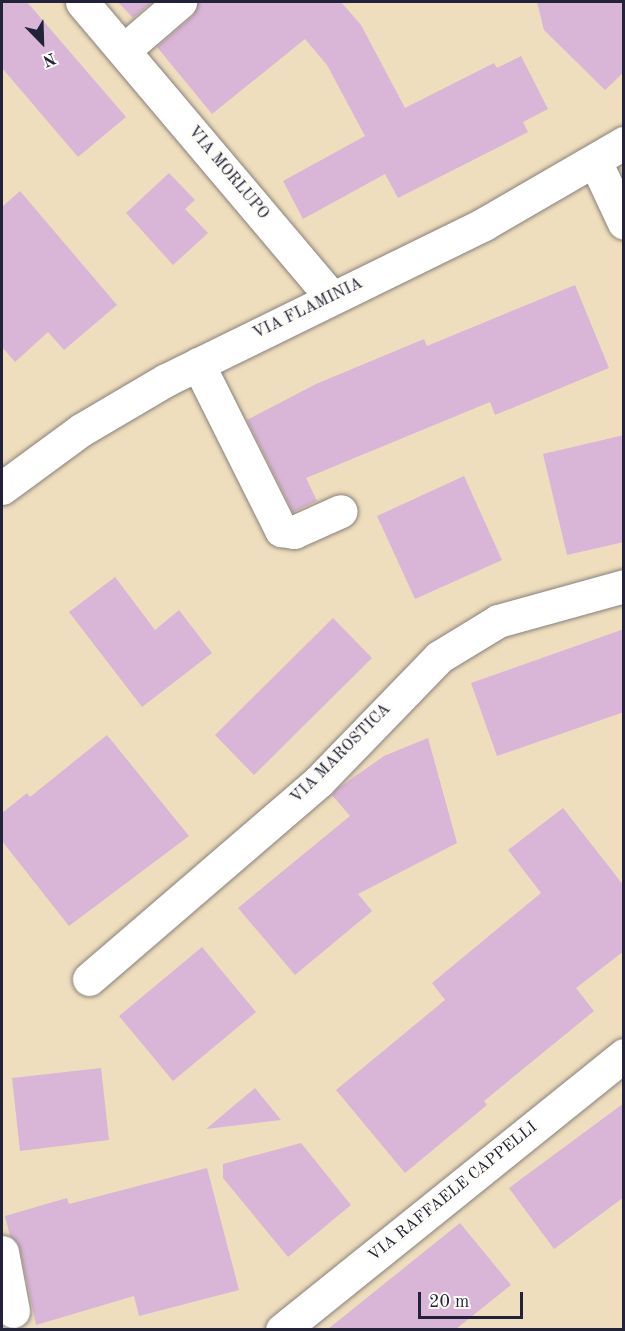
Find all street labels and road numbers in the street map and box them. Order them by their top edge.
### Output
street label: VIA MORLUPO [183,122,273,224]
street label: VIA FLAMINIA [250,274,366,344]
street label: VIA MAROSTICA [287,700,395,808]
street label: VIA RAFFAELE CAPPELLI [365,1118,541,1266]

